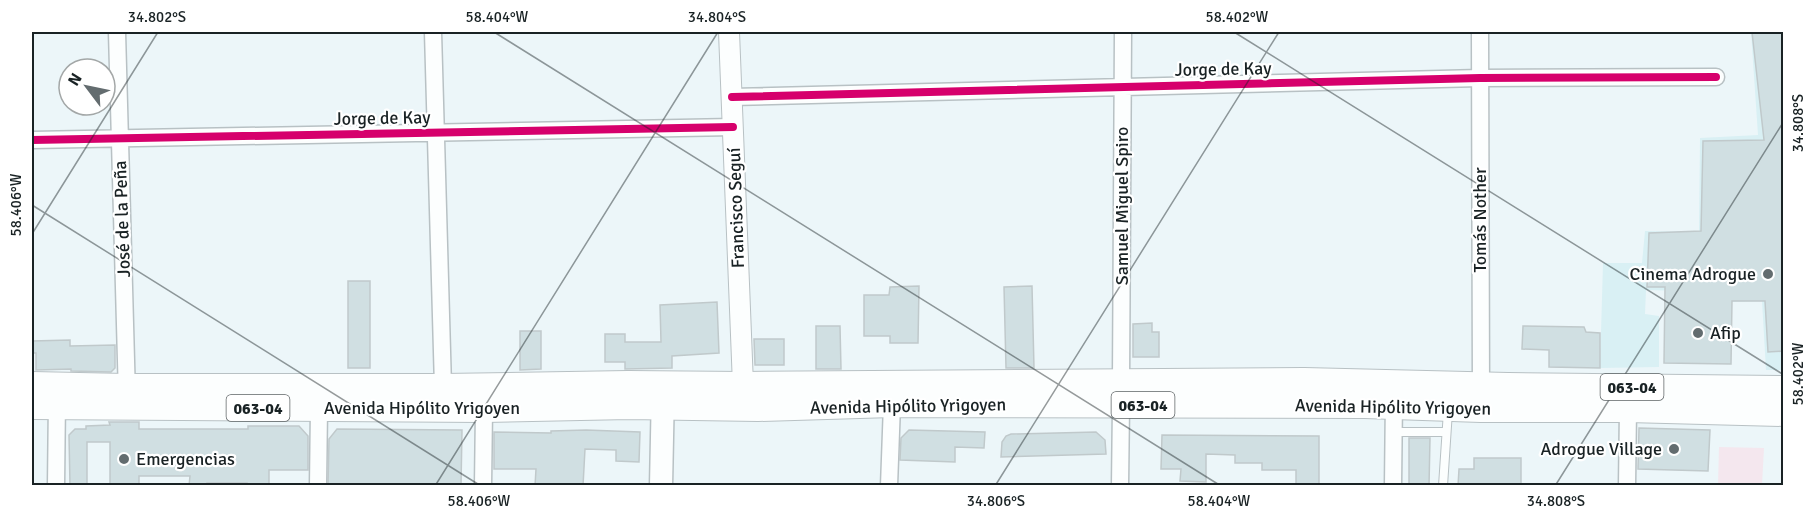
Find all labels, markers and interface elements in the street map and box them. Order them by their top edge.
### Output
text: 34.802°S [128,8,186,26]
text: 58.404°W [466,8,529,26]
text: 34.804°S [688,8,746,26]
text: 58.402°W [1206,8,1269,26]
north arrow [57,57,117,117]
street label: Jorge de Kay [1174,57,1272,81]
text: N [64,70,87,90]
text: 34.808°S [1789,94,1807,152]
street label: Jorge de Kay [333,106,431,130]
street label: Samuel Miguel Spiro [1111,127,1133,285]
street label: Francisco Seguí [723,147,749,269]
street label: José de la Peña [109,160,135,278]
street label: Tomás Nother [1469,167,1491,273]
text: 58.406°W [7,173,25,236]
place label: Cinema Adrogue [1630,263,1756,285]
marker: Cinema Adrogue [1761,267,1775,281]
place label: Afip [1710,322,1741,344]
marker: Afip [1691,326,1705,340]
text: 58.402°W [1789,342,1807,405]
road number: 063-04 [1600,374,1664,400]
road number: 063-04 [1112,392,1174,418]
street label: Avenida Hipólito Yrigoyen [810,393,1006,419]
street label: Avenida Hipólito Yrigoyen [1295,394,1491,420]
road number: 063-04 [226,395,290,421]
street label: Avenida Hipólito Yrigoyen [324,397,520,419]
place label: Adrogue Village [1540,438,1662,460]
marker: Adrogue Village [1667,442,1681,456]
place label: Emergencias [136,448,235,470]
marker: Emergencias [117,452,131,466]
text: 58.406°W [448,492,511,510]
text: 34.806°S [967,492,1025,510]
text: 58.404°W [1188,492,1251,510]
text: 34.808°S [1527,492,1585,510]

